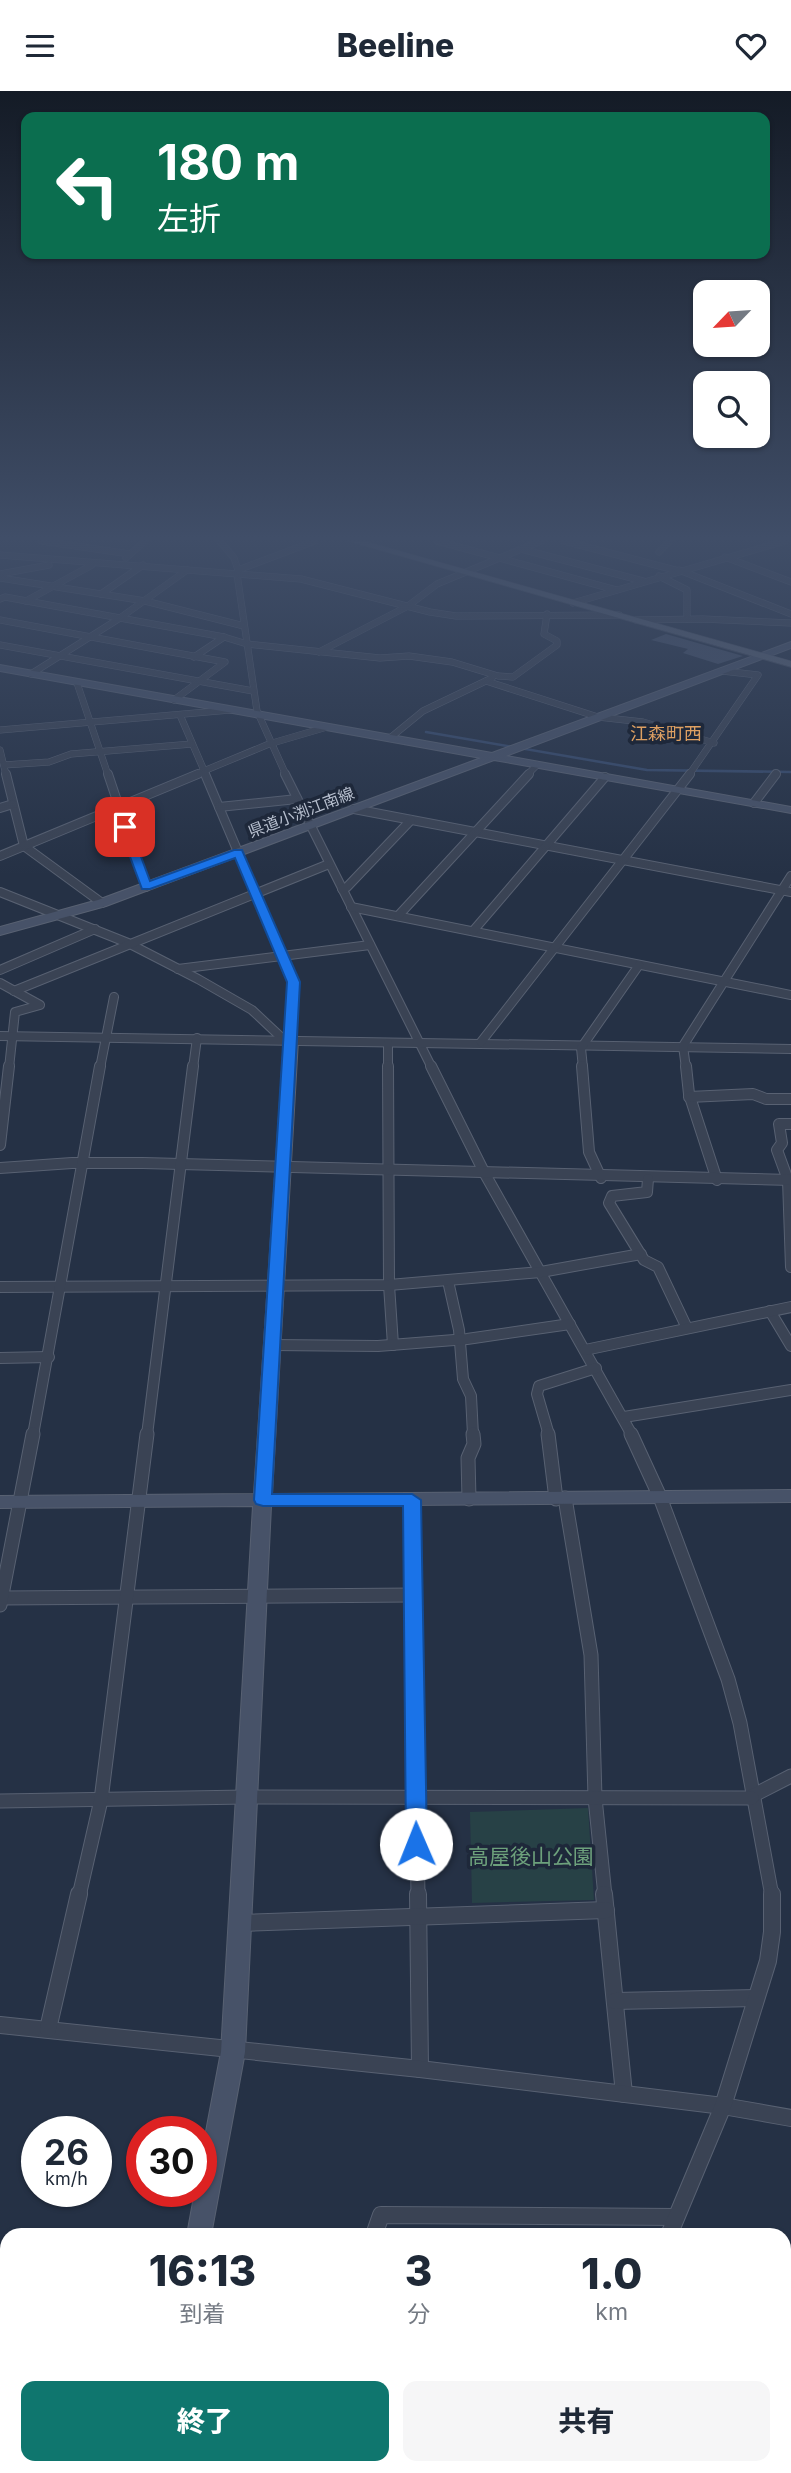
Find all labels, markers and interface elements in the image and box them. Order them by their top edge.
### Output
text: Beeline [337,26,454,65]
icon: menu [21,27,59,65]
icon: heart [732,27,770,65]
text: 180 m [157,133,299,192]
icon: left [42,140,133,231]
text: 左折 [157,199,221,238]
north arrow [693,280,770,357]
map controls [693,280,770,448]
button: search [693,371,770,448]
district label: 江森町西 [630,723,702,744]
street label: 県道小渕江南線 [245,783,357,841]
pin [95,797,155,857]
icon: arrive [106,808,144,846]
position arrow [379,1807,453,1881]
park label: 高屋後山公園 [468,1844,594,1869]
speed limit sign: 30 [126,2116,217,2207]
text: 26 [44,2131,89,2173]
text: km/h [45,2168,88,2189]
text: 16:13 [149,2245,256,2296]
text: 3 [405,2245,432,2296]
text: 1.0 [581,2248,642,2299]
text: km [595,2298,628,2326]
text: 到着 [179,2300,225,2328]
text: 分 [407,2300,430,2328]
button: 終了 [21,2381,389,2461]
button: 共有 [403,2381,770,2461]

